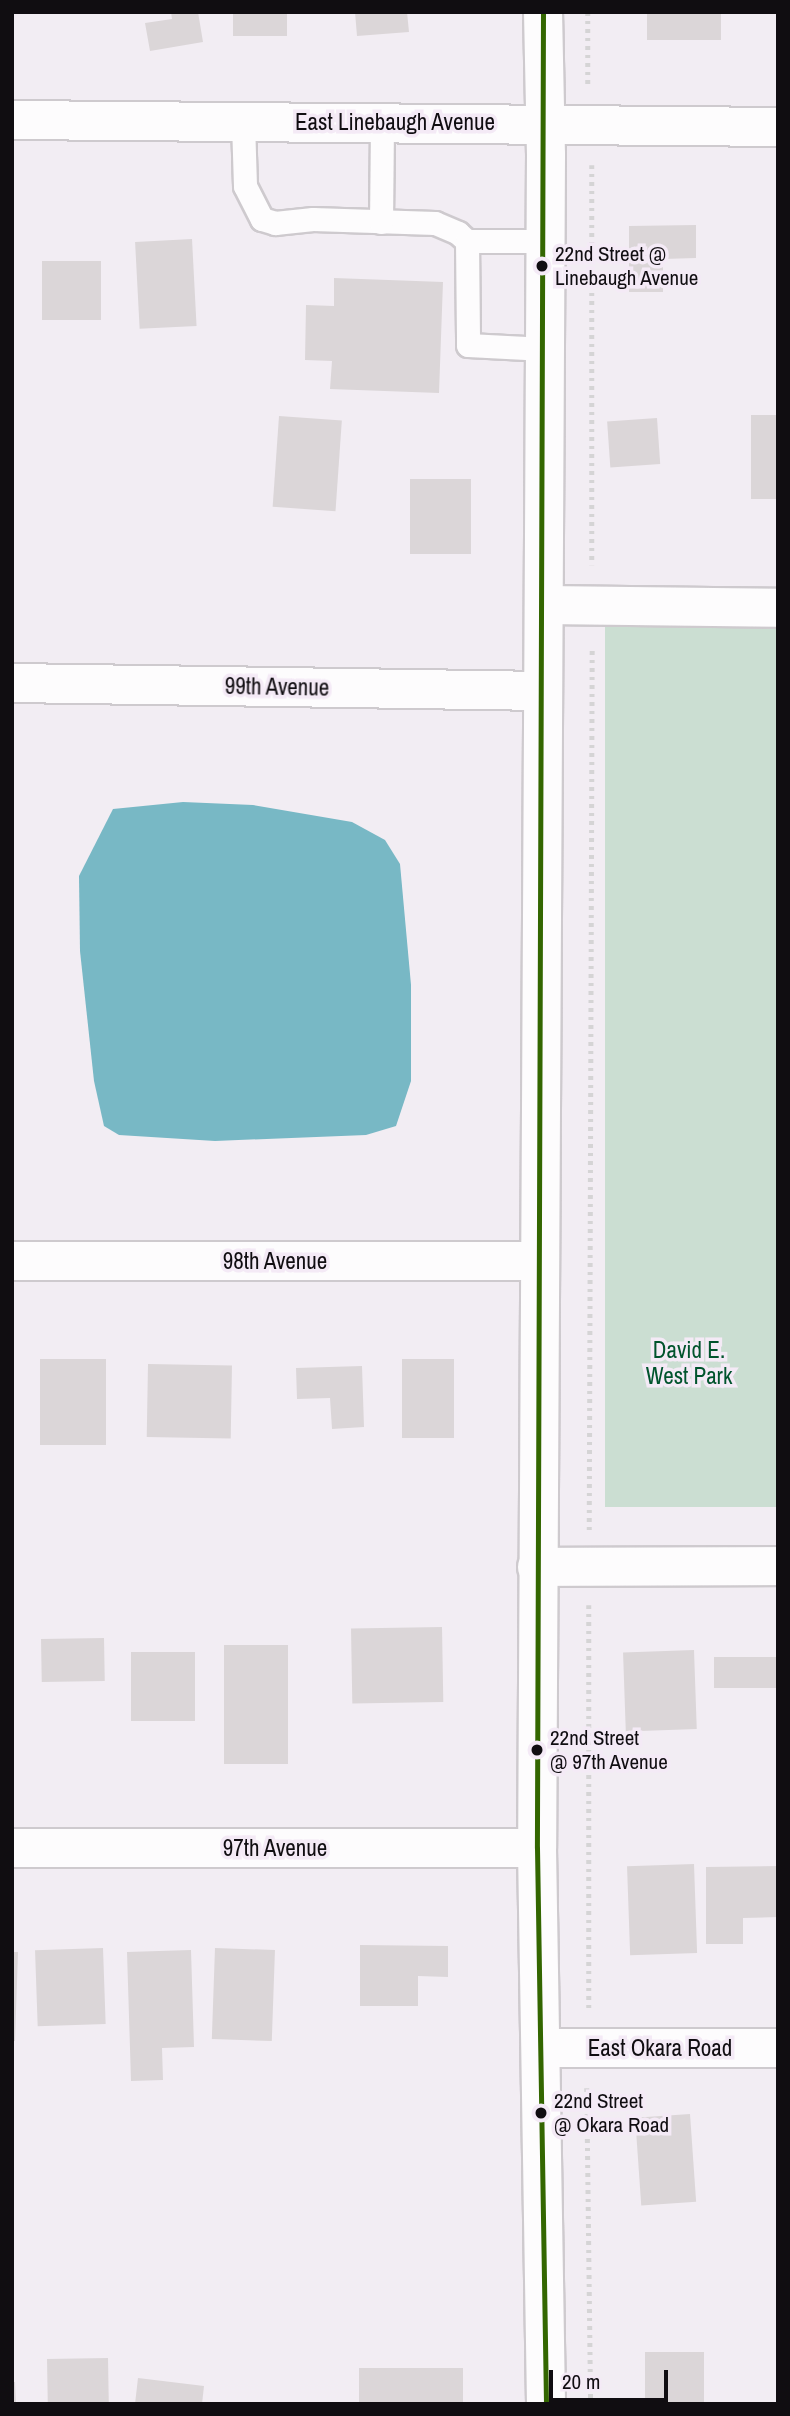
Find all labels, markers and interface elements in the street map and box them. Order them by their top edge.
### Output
street label: East Linebaugh Avenue [294,108,496,136]
place label: 22nd Street @ Linebaugh Avenue [555,241,699,291]
marker: 22nd Street @ Linebaugh Avenue [535,259,549,273]
street label: 99th Avenue [224,672,330,702]
street label: 98th Avenue [222,1247,328,1275]
park label: David E. West Park [646,1336,732,1390]
place label: 22nd Street @ 97th Avenue [550,1725,669,1775]
marker: 22nd Street @ 97th Avenue [530,1743,544,1757]
street label: 97th Avenue [222,1834,328,1862]
street label: East Okara Road [588,2034,732,2062]
place label: 22nd Street @ Okara Road [554,2088,669,2138]
marker: 22nd Street @ Okara Road [534,2106,548,2120]
scale bar [552,2356,671,2400]
text: 20 m [562,2367,600,2396]

